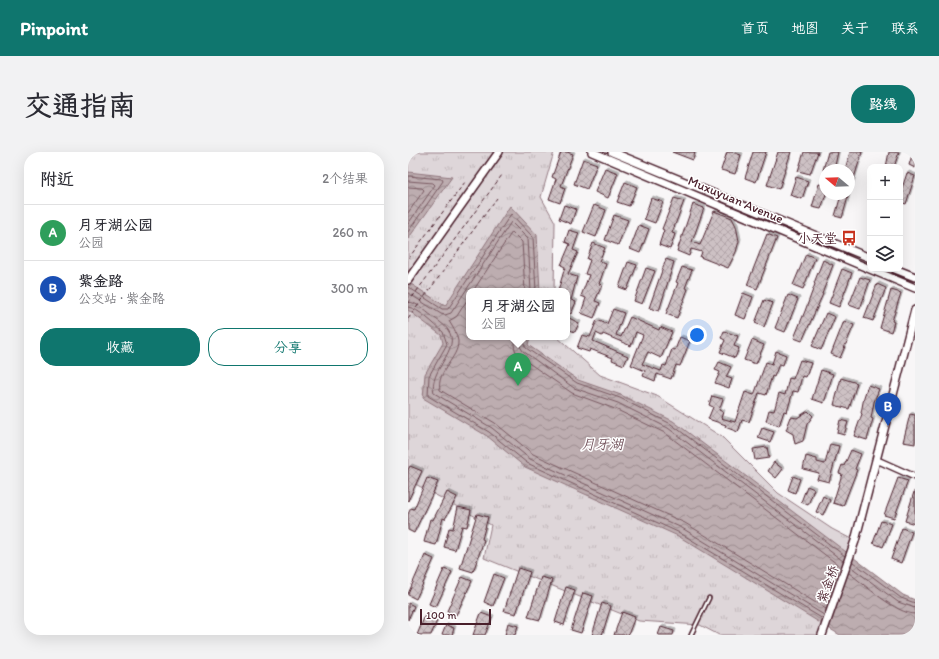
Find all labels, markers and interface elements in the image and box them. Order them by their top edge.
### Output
text: Pinpoint [20,17,88,40]
text: 首页 [741,20,769,37]
text: 地图 [791,20,819,37]
text: 关于 [841,20,869,37]
text: 联系 [891,20,919,37]
button: 路线 [851,85,915,123]
text: 交通指南 [24,88,136,122]
north arrow [819,164,855,200]
map controls [867,164,903,272]
button: + [867,164,903,200]
text: 附近 [40,169,74,189]
text: 2个结果 [322,171,368,186]
street label: Muxuyuan Avenue [686,173,786,226]
button: − [867,200,903,236]
text: 月牙湖公园 [78,216,153,234]
text: A [49,225,57,240]
text: 260 m [332,225,368,240]
bus stop icon: 小天堂 [840,229,858,247]
place label: 小天堂 [798,231,837,246]
text: 公园 [78,235,104,250]
button: layers [867,236,903,272]
text: 紫金路 [78,272,123,290]
text: B [49,281,57,296]
text: 300 m [331,281,368,296]
popup [466,288,570,340]
text: 公交站 · 紫金路 [78,291,165,306]
text: 月牙湖公园 [480,297,556,315]
text: 公园 [480,316,507,331]
your location [687,325,707,345]
button: 收藏 [40,328,200,366]
button: 分享 [208,328,368,366]
pin: A [505,353,531,386]
pin: B [875,393,901,426]
water label: 月牙湖 [581,436,625,453]
street label: 紫金桥 [814,563,841,605]
scale bar [420,607,491,626]
text: 100 m [426,609,456,622]

